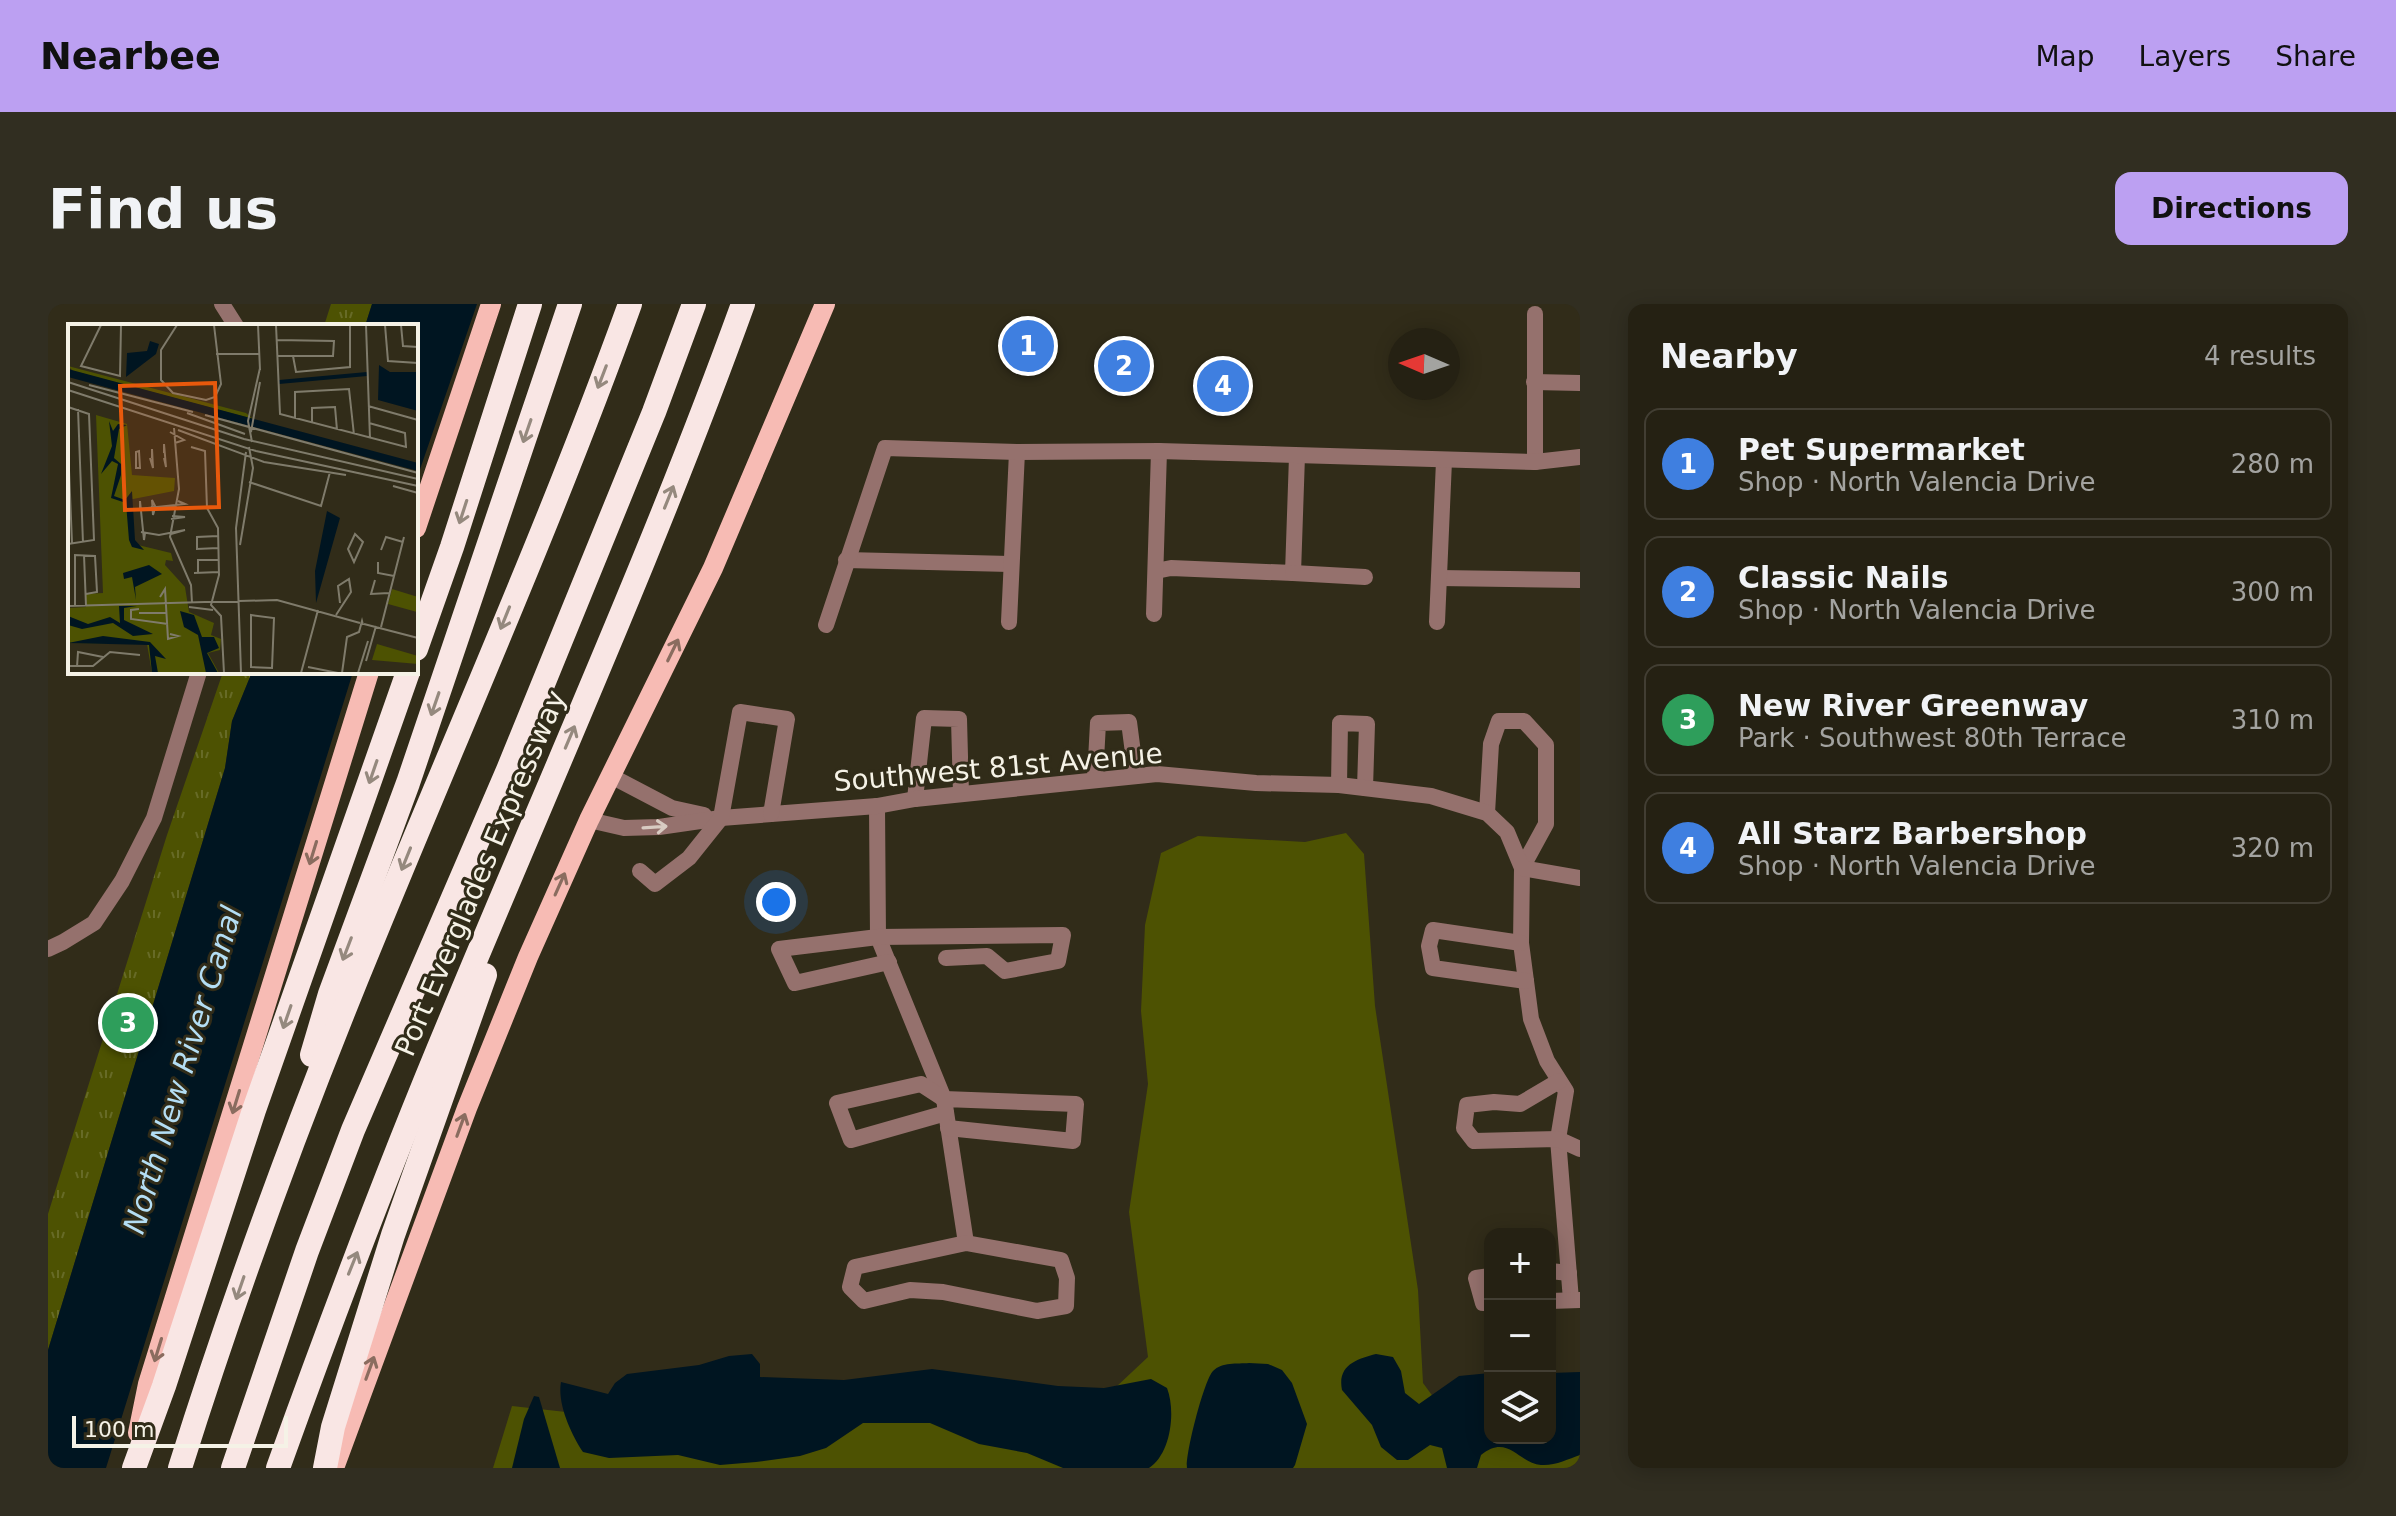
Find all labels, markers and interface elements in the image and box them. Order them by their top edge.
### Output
text: Nearbee [40,34,221,78]
text: Map [2035,40,2095,73]
text: Layers [2139,40,2231,73]
text: Share [2275,40,2356,73]
button: Directions [2115,172,2348,245]
text: Find us [48,176,278,241]
pin: 1 [1002,316,1054,376]
inset map [68,324,418,674]
north arrow [1388,328,1460,400]
pin: 2 [1098,336,1150,396]
text: Nearby [1660,336,1798,376]
text: 4 results [2204,341,2316,371]
pin: 4 [1197,356,1249,416]
one-way arrow [594,364,608,389]
one-way arrow [518,418,533,443]
text: Pet Supermarket [1738,432,2025,467]
text: 1 [1679,449,1697,479]
text: 280 m [2231,449,2314,479]
text: Shop · North Valencia Drive [1738,467,2096,497]
one-way arrow [663,485,677,510]
one-way arrow [455,498,470,524]
text: Classic Nails [1738,560,1949,595]
text: 2 [1679,577,1697,607]
text: 300 m [2231,577,2314,607]
text: Shop · North Valencia Drive [1738,595,2096,625]
one-way arrow [497,605,512,630]
one-way arrow [666,639,681,663]
street label: Port Everglades Expressway [388,685,573,1061]
text: New River Greenway [1738,688,2088,723]
one-way arrow [426,691,441,716]
text: 3 [1679,705,1697,735]
text: 310 m [2231,705,2314,735]
text: Park · Southwest 80th Terrace [1738,723,2126,753]
one-way arrow [564,726,579,750]
street label: Southwest 81st Avenue [832,737,1164,798]
one-way arrow [364,759,379,784]
text: All Starz Barbershop [1738,816,2087,851]
one-way arrow [641,819,668,834]
text: 4 [1679,833,1697,863]
text: 320 m [2231,833,2314,863]
one-way arrow [305,840,320,866]
one-way arrow [398,846,412,871]
text: Shop · North Valencia Drive [1738,851,2096,881]
one-way arrow [553,873,568,897]
your location [756,882,796,922]
water label: North New River Canal [116,901,249,1238]
one-way arrow [339,936,354,961]
pin: 3 [102,993,154,1053]
one-way arrow [278,1005,293,1030]
one-way arrow [227,1089,242,1114]
one-way arrow [454,1112,469,1137]
map controls [1484,1228,1556,1444]
button: + [1484,1228,1556,1300]
one-way arrow [346,1251,361,1276]
one-way arrow [231,1275,246,1300]
button: − [1484,1300,1556,1372]
one-way arrow [150,1337,165,1362]
one-way arrow [364,1356,378,1381]
button: layers [1484,1372,1556,1444]
scale bar [72,1412,288,1448]
text: 100 m [84,1417,154,1442]

